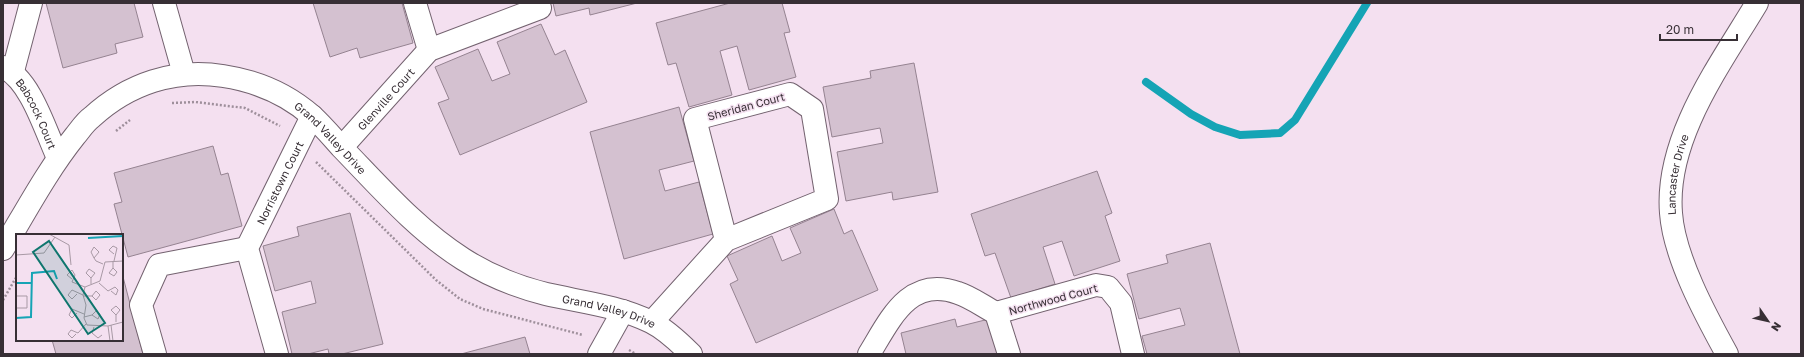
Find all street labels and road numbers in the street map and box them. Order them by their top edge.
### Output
street label: Glenville Court [354,65,417,132]
street label: Babcock Court [14,75,60,151]
street label: Sheridan Court [706,89,786,123]
street label: Grand Valley Drive [292,98,369,176]
street label: Lancaster Drive [1664,132,1690,215]
street label: Norristown Court [253,139,305,227]
street label: Northwood Court [1007,281,1099,317]
street label: Grand Valley Drive [561,291,658,330]

